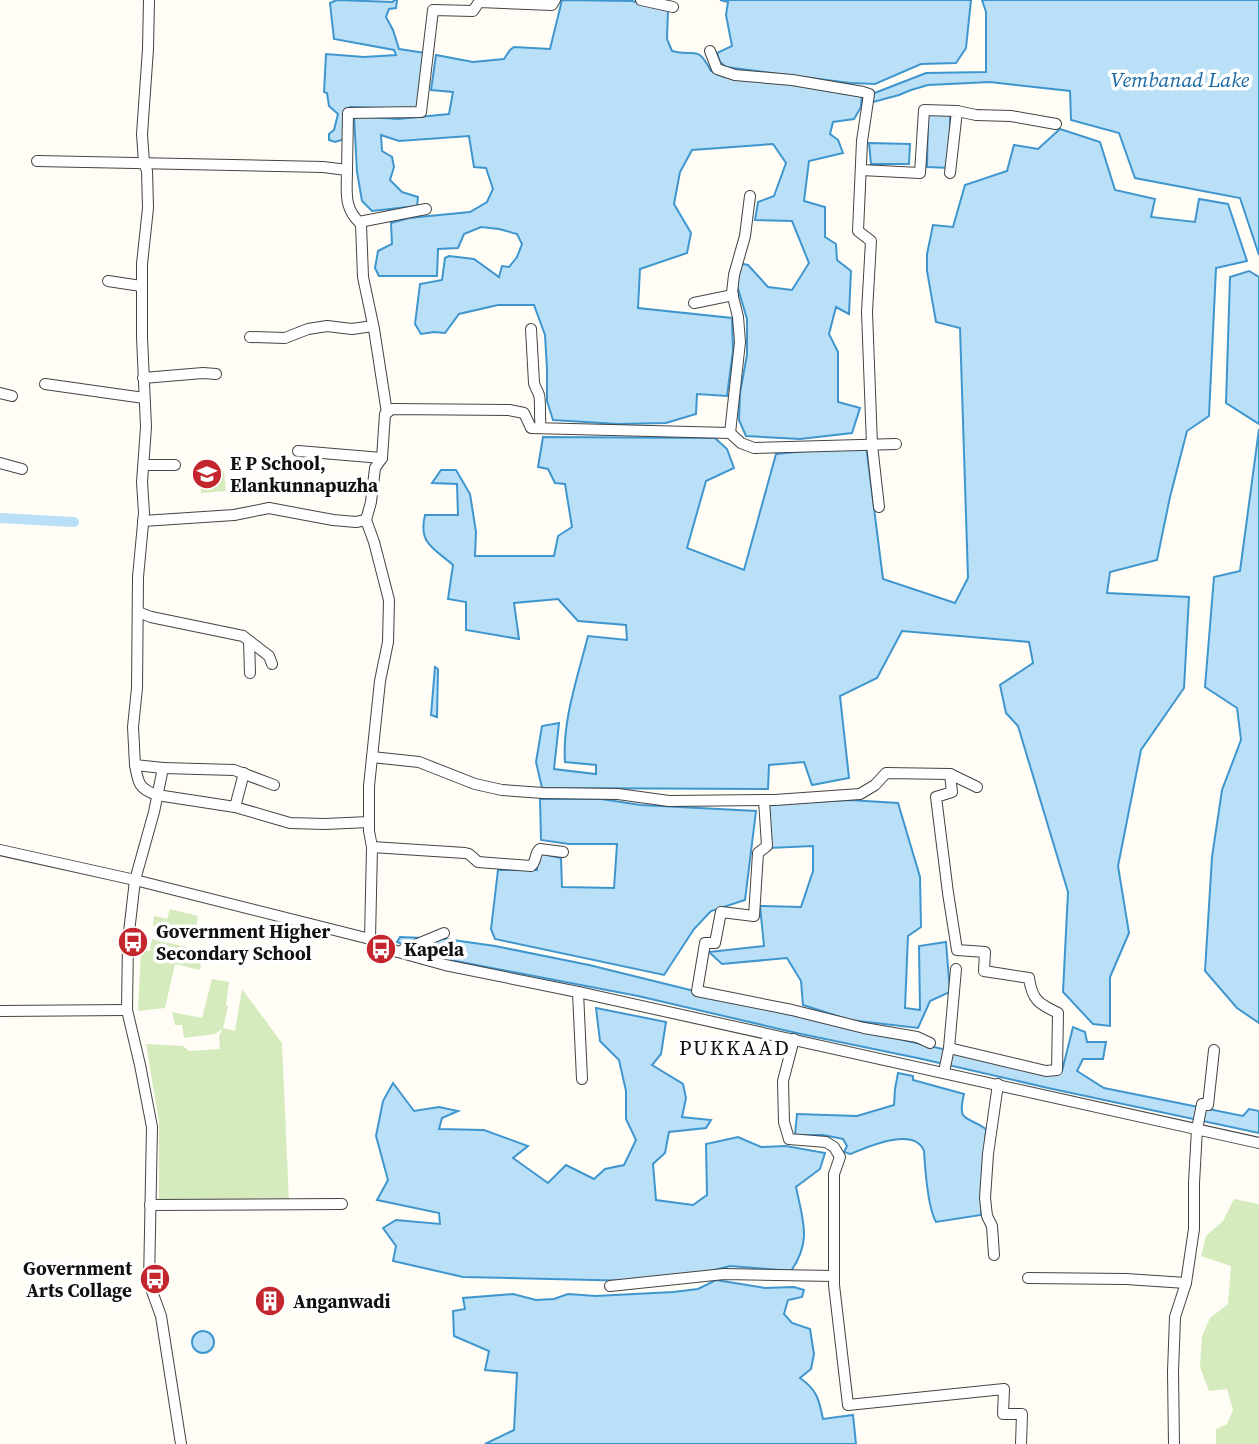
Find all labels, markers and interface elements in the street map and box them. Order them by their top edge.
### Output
water label: Vembanad Lake [1111,65,1250,94]
place label: E P School, Elankunnapuzha [230,450,379,498]
school or university icon: E P School, Elankunnapuzha [190,457,224,491]
place label: Government Higher Secondary School [156,918,330,966]
bus stop icon: Government Higher Secondary School [116,925,150,959]
bus stop icon: Kapela [364,932,398,966]
place label: Kapela [404,936,465,962]
district label: PUKKAAD [679,1033,791,1062]
place label: Government Arts Collage [23,1255,132,1303]
bus stop icon: Government Arts Collage [138,1262,172,1296]
building icon: Anganwadi [253,1284,287,1318]
place label: Anganwadi [293,1288,391,1314]

